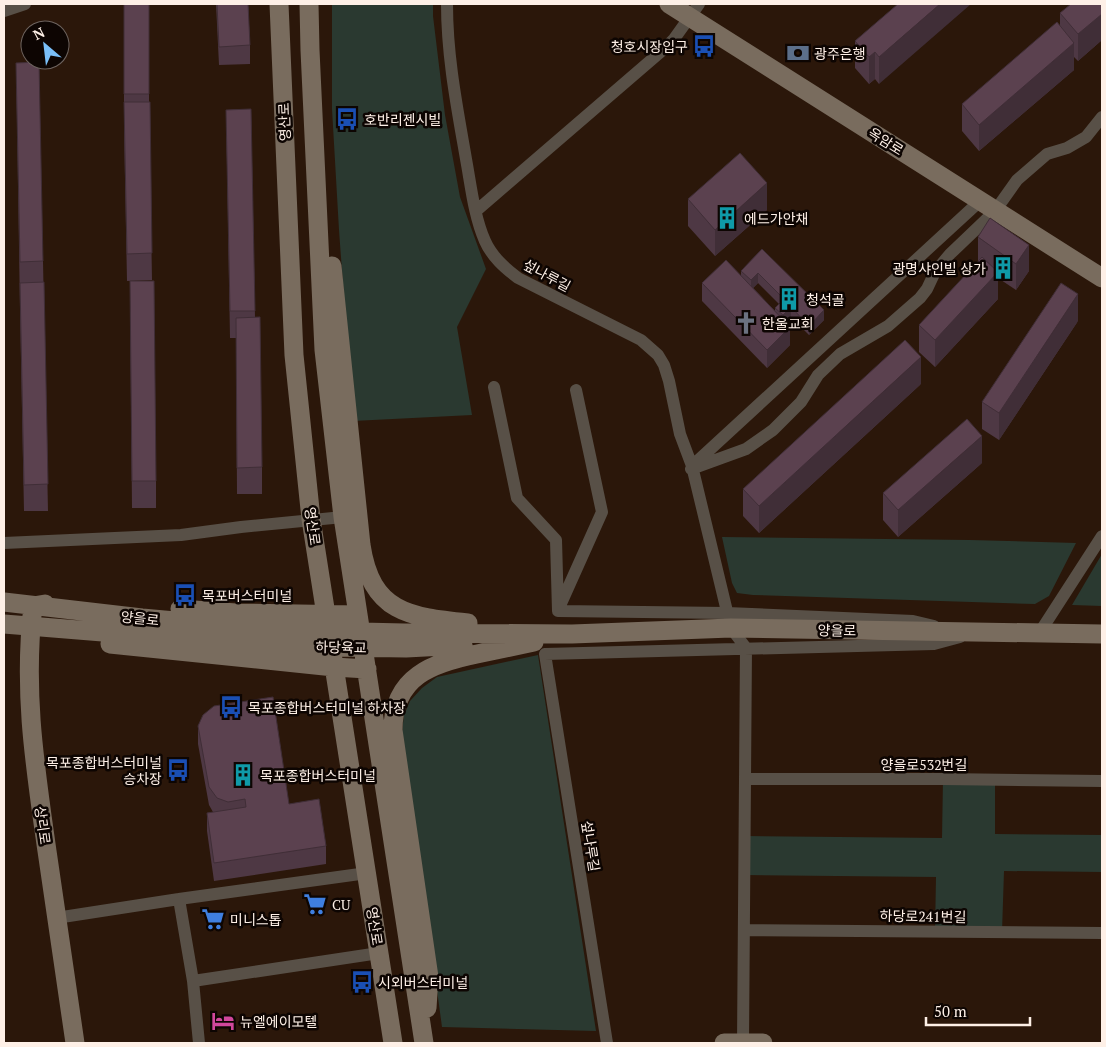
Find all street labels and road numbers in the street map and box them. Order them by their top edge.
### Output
street label: 영산로 [274,102,294,142]
street label: 옥암로 [865,123,908,159]
street label: 섶나루길 [520,255,574,295]
street label: 영산로 [301,506,325,547]
street label: 양을로 [120,607,160,629]
street label: 양을로 [818,620,857,640]
street label: 하당육교 [315,637,367,657]
street label: 양을로532번길 [881,755,967,774]
street label: 상리로 [31,805,55,846]
street label: 섶나루길 [578,819,604,873]
street label: 영산로 [363,905,387,947]
street label: 하당로241번길 [879,906,967,926]

